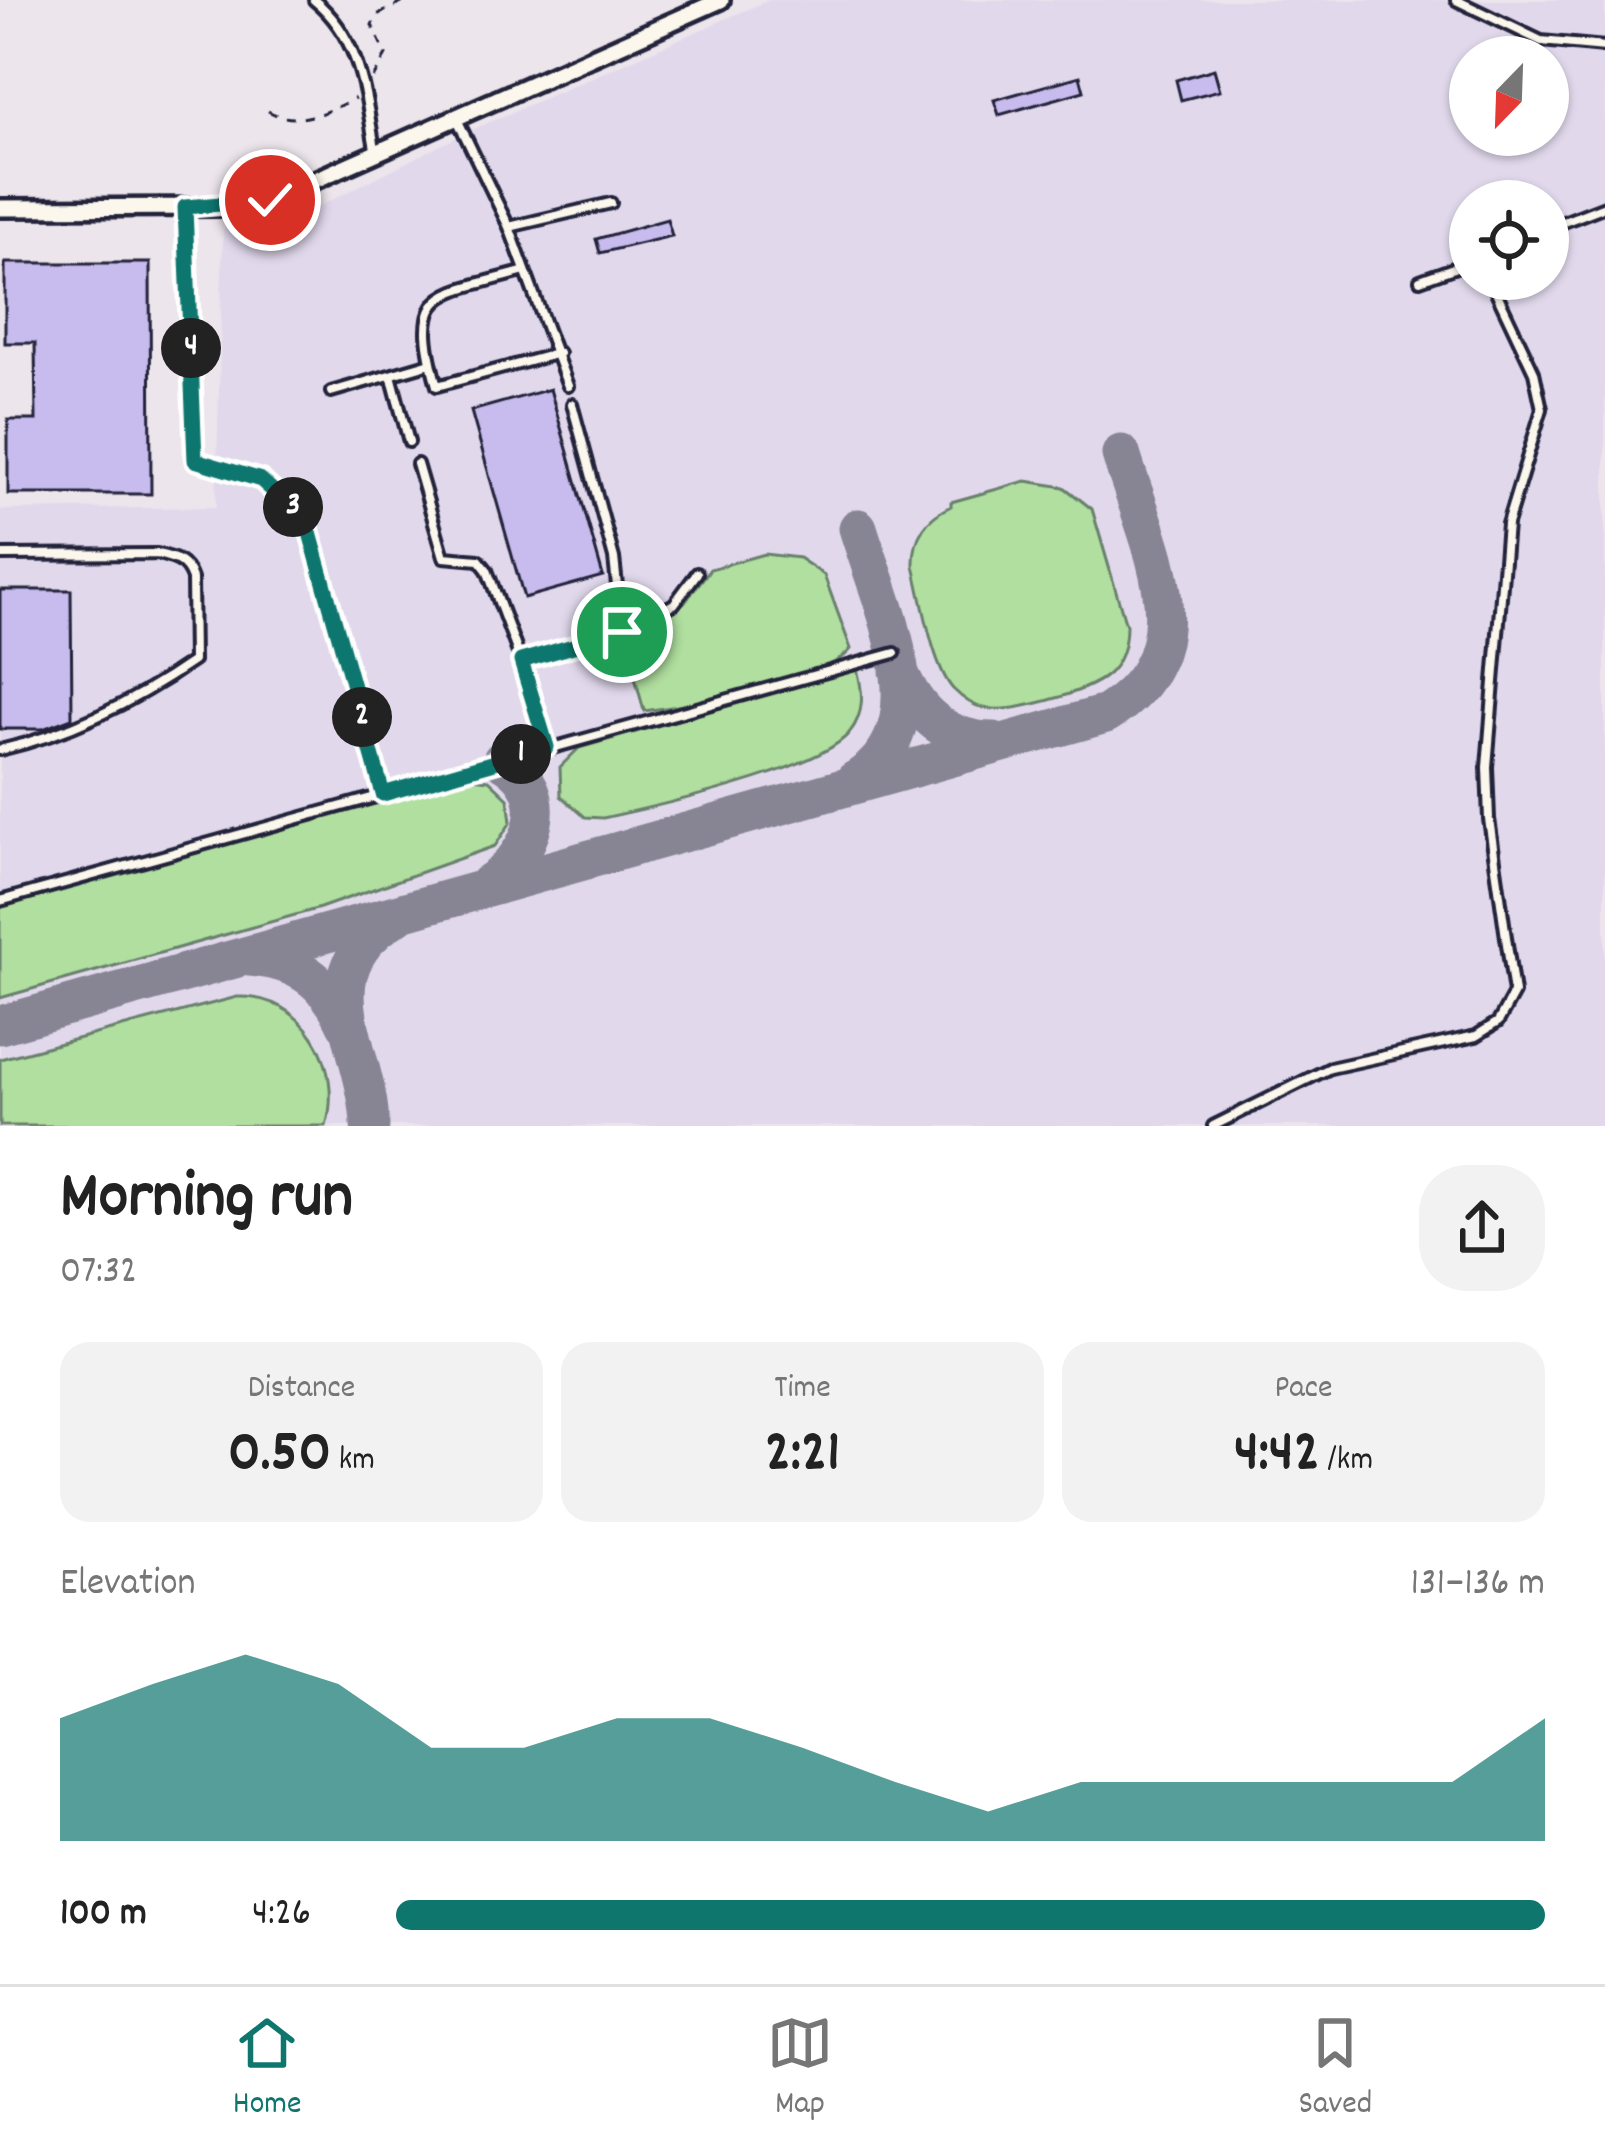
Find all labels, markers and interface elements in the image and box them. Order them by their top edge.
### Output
north arrow [1449,36,1569,156]
map controls [1449,36,1569,300]
pin [219,149,321,251]
icon: check [237,167,303,233]
button: locate [1449,180,1569,300]
pin: 4 [161,318,221,378]
text: 4 [184,324,198,371]
pin: 3 [263,477,323,537]
text: 3 [286,483,300,530]
pin [571,581,673,683]
icon: arrive [589,599,655,665]
pin: 2 [332,687,392,747]
text: 2 [355,693,369,740]
pin: 1 [491,724,551,784]
text: 1 [517,730,525,777]
text: Morning run [60,1154,353,1248]
button: share [1419,1165,1545,1291]
text: 07:32 [60,1246,137,1301]
text: Distance [248,1366,355,1413]
text: Time [774,1366,831,1413]
text: Pace [1274,1366,1333,1413]
text: 0.50 [228,1413,331,1499]
text: 2:21 [765,1413,840,1499]
text: 4:42 [1234,1413,1320,1499]
text: km [331,1438,375,1485]
text: /km [1320,1438,1373,1485]
text: Elevation [60,1558,196,1613]
text: 131–136 m [1411,1558,1545,1613]
text: 100 m [60,1888,147,1943]
text: 4:26 [252,1888,311,1943]
tab: Home [233,2010,302,2129]
tab: Map [767,2010,833,2129]
tab: Saved [1298,2010,1372,2129]

